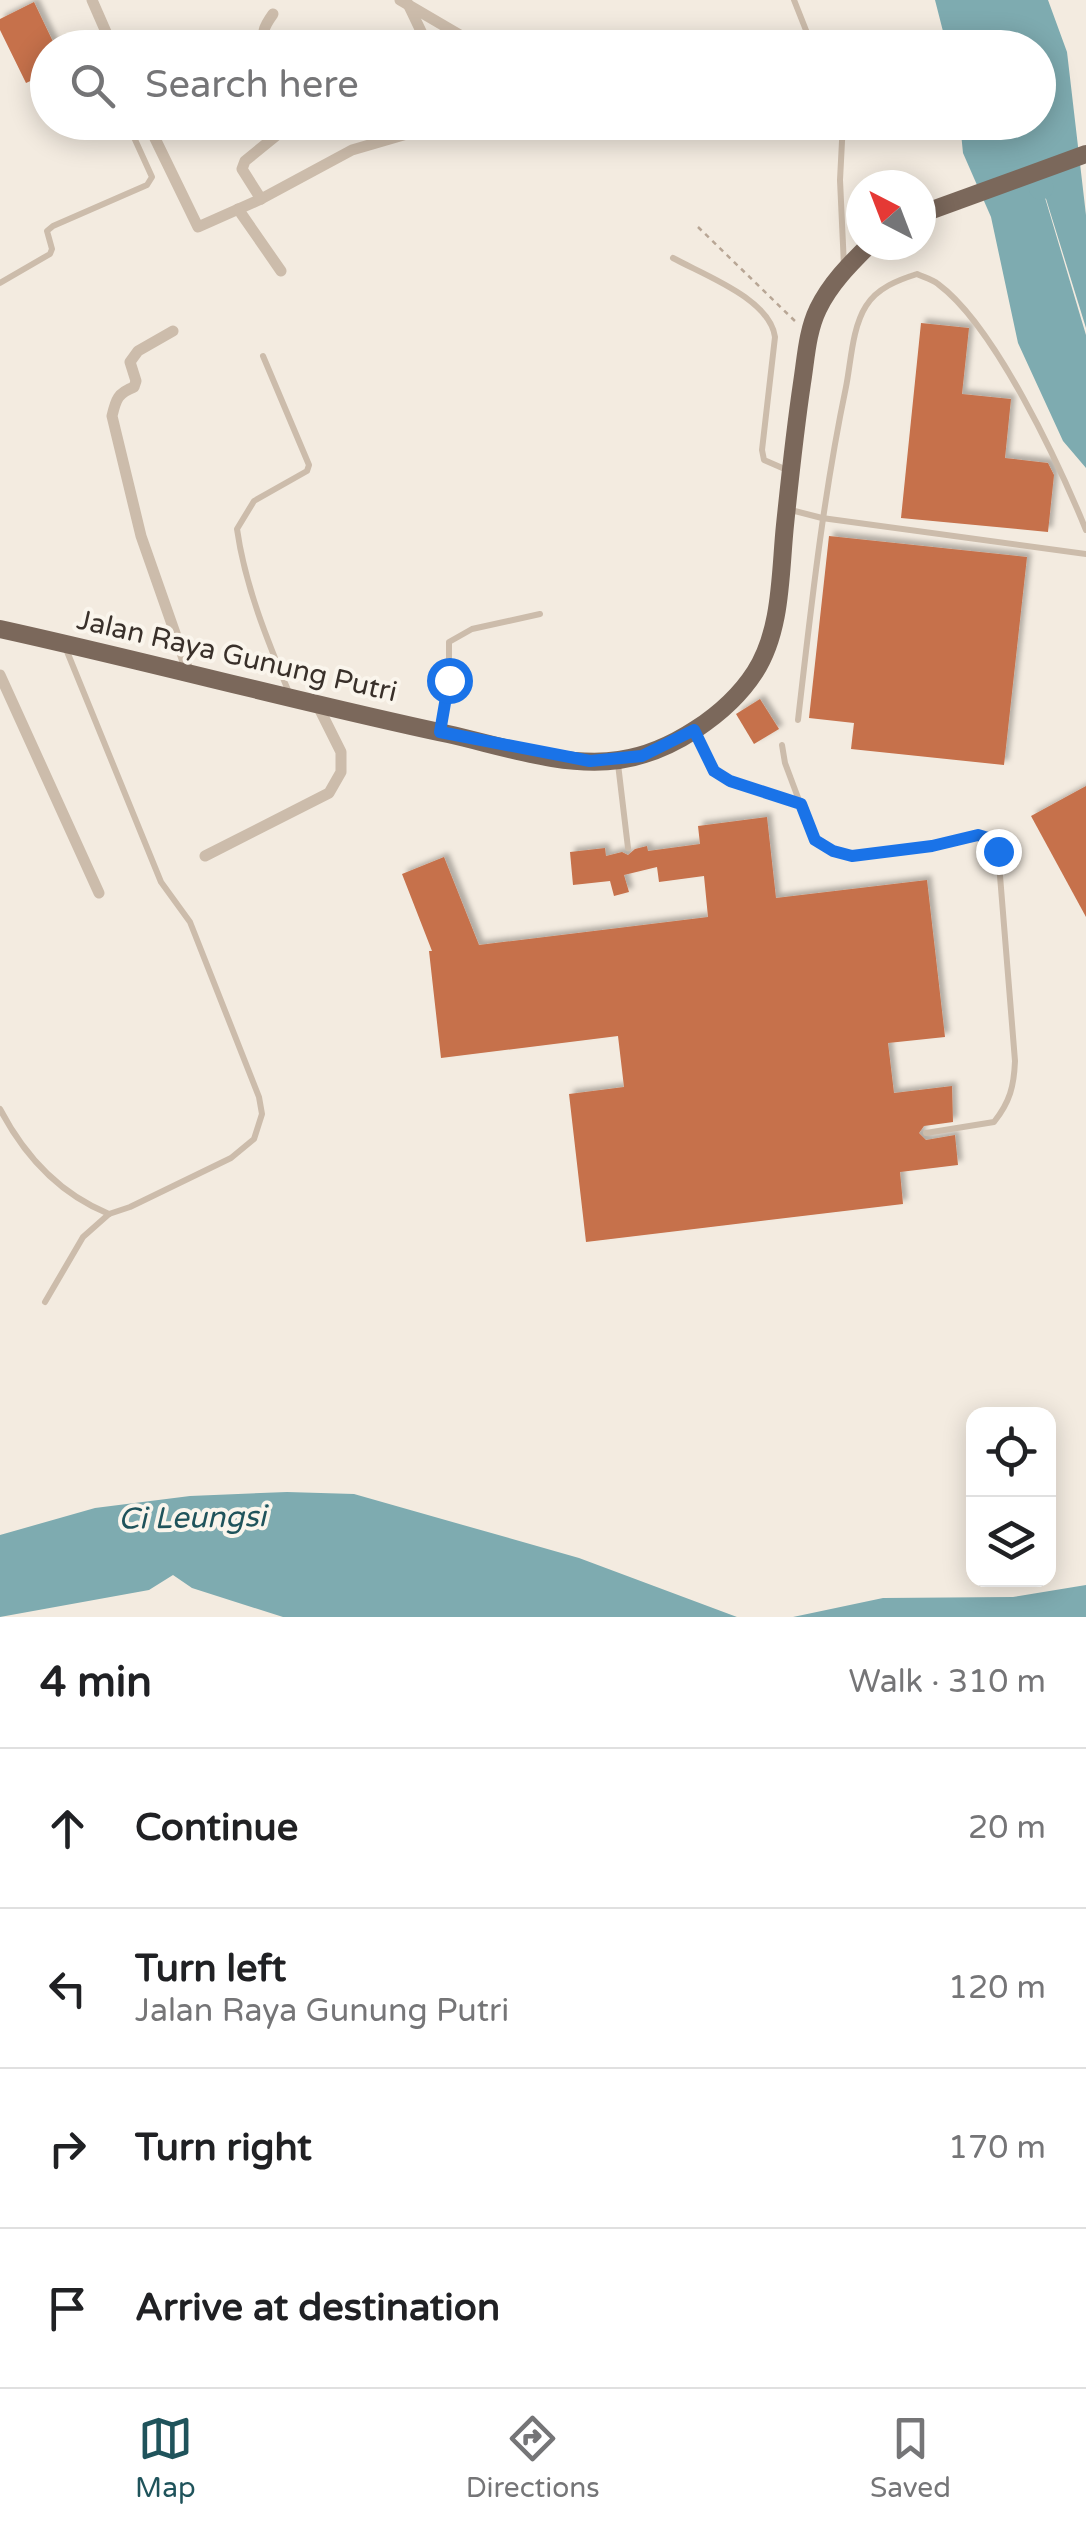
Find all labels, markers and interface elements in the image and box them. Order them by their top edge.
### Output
search box [30,30,1056,140]
icon: search [65,58,120,113]
text: Search here [145,62,359,108]
north arrow [846,170,936,260]
street label: Jalan Raya Gunung Putri [74,603,400,709]
route start [427,658,473,704]
route end [976,829,1022,875]
map controls [966,1407,1056,1587]
button: locate [966,1407,1056,1497]
button: layers [966,1497,1056,1587]
water label: Ci Leungsi [118,1498,270,1538]
text: 4 min [40,1657,152,1708]
text: Walk · 310 m [849,1663,1046,1701]
icon: ahead [40,1801,95,1856]
text: Continue [135,1805,298,1851]
text: 20 m [968,1809,1046,1847]
text: Turn left [135,1946,286,1992]
icon: left [40,1961,95,2016]
text: 120 m [948,1969,1046,2007]
text: Jalan Raya Gunung Putri [135,1992,509,2030]
icon: right [40,2121,95,2176]
text: Turn right [135,2125,312,2171]
text: 170 m [948,2129,1046,2167]
icon: arrive [40,2281,95,2336]
text: Arrive at destination [135,2285,500,2331]
tab: Map [135,2411,196,2505]
tab: Directions [466,2411,600,2505]
tab: Saved [870,2411,951,2505]

